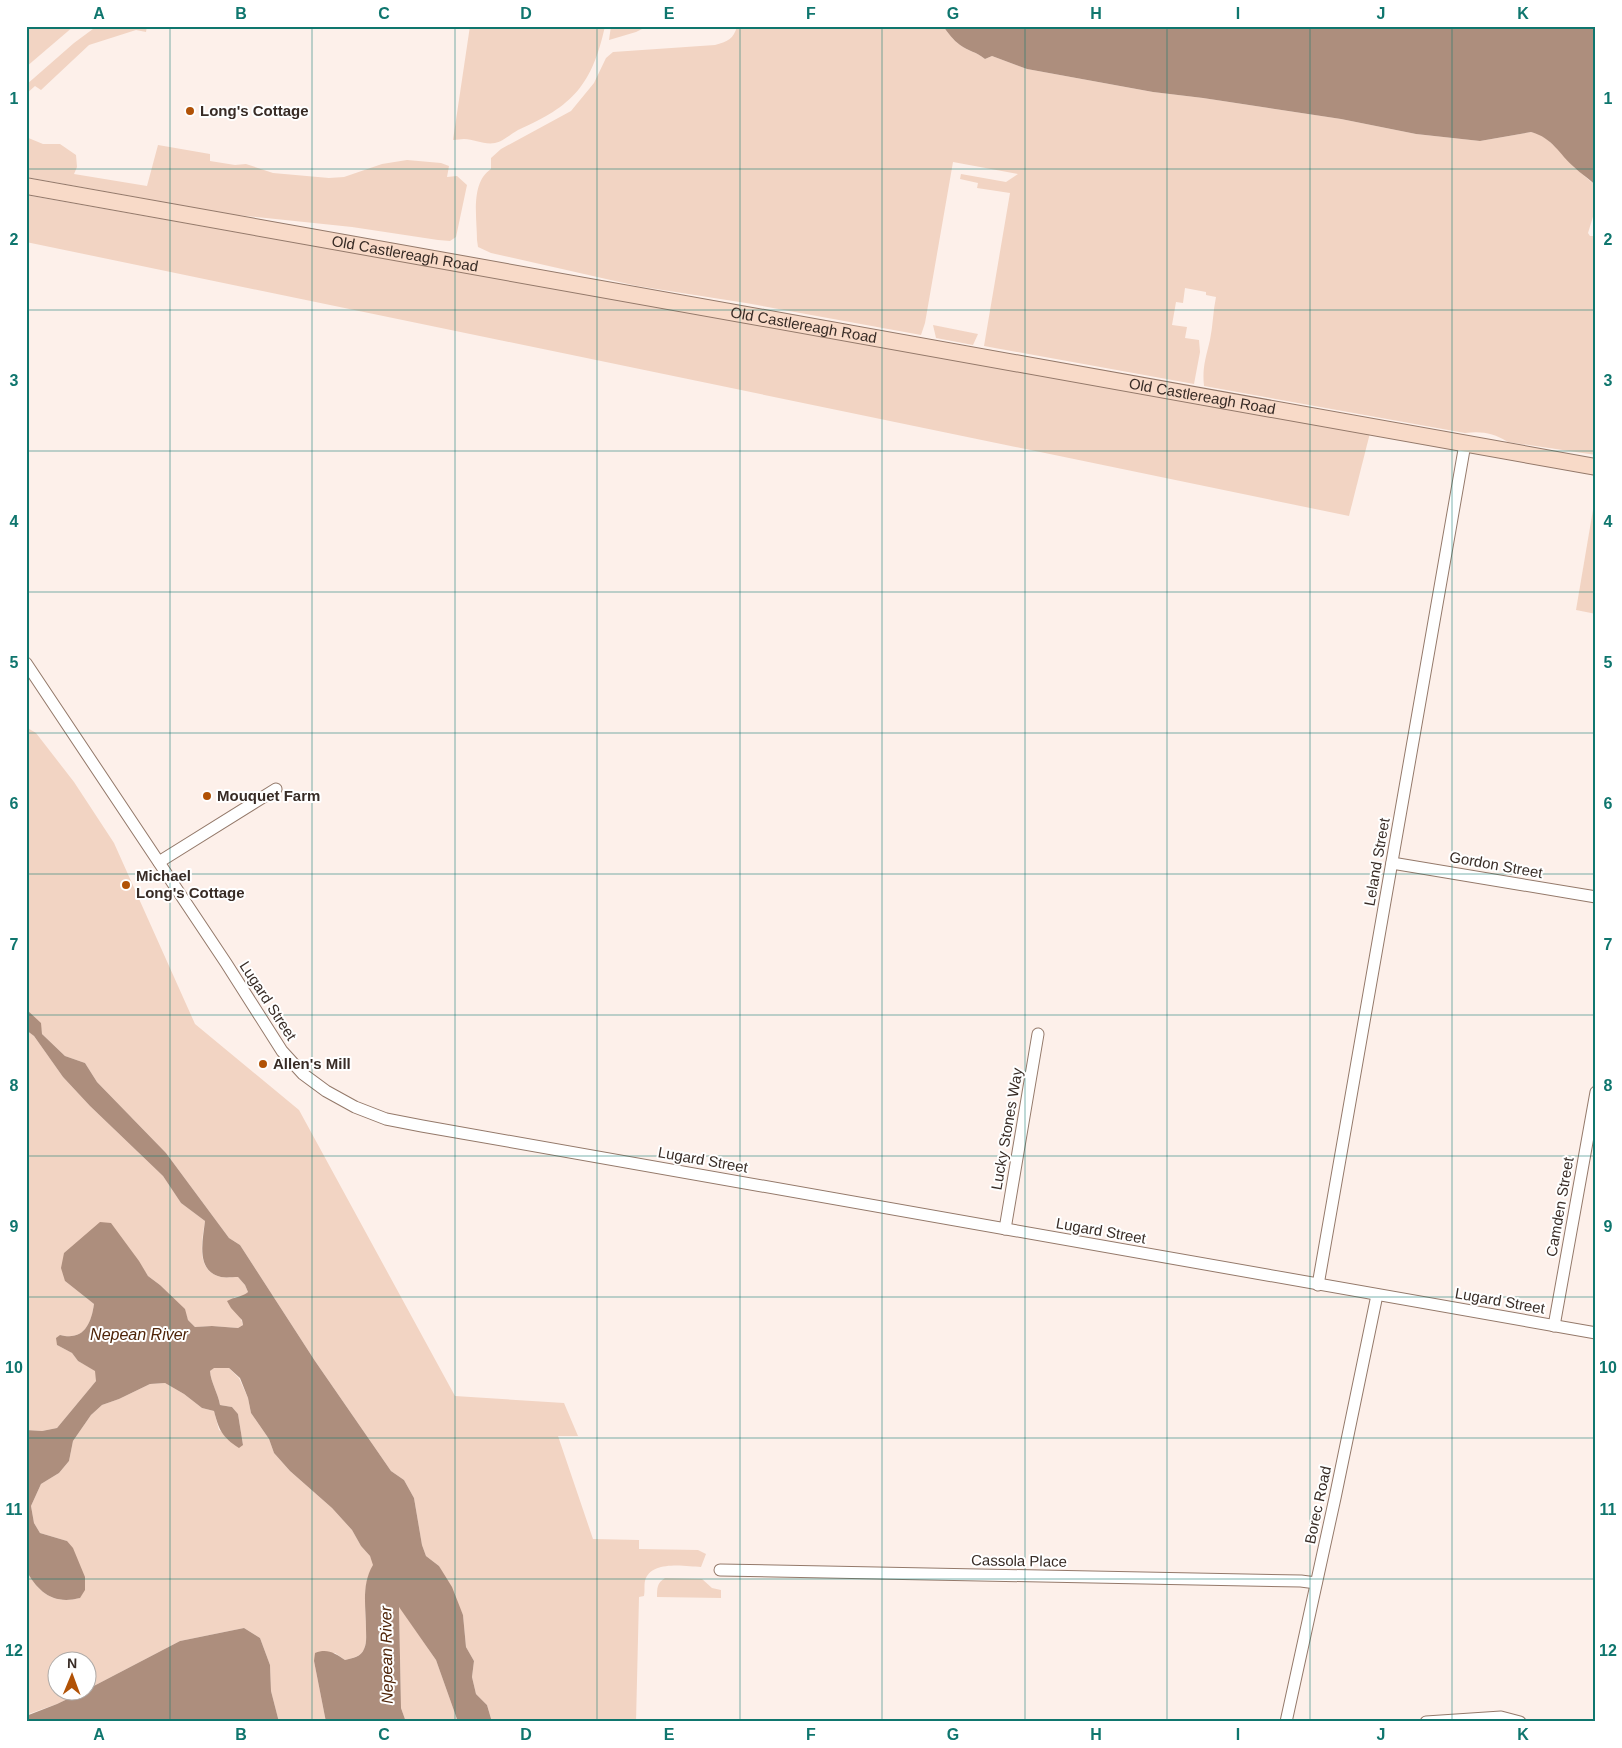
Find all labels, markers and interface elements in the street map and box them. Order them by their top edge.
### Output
text: A [93,5,105,22]
text: B [235,5,247,22]
text: C [378,5,390,22]
text: D [520,5,532,22]
text: E [664,5,675,22]
text: F [806,5,816,22]
text: G [947,5,959,22]
text: H [1090,5,1102,22]
text: I [1236,5,1240,22]
text: J [1377,5,1385,22]
text: K [1517,5,1529,22]
text: 1 [10,90,19,107]
text: 1 [1604,90,1613,107]
place label: Long's Cottage [200,102,309,119]
marker: Long's Cottage [184,105,196,117]
text: 2 [10,231,19,248]
text: 2 [1604,231,1613,248]
street label: Old Castlereagh Road [330,232,480,275]
street label: Old Castlereagh Road [729,303,878,346]
text: 3 [10,372,19,389]
text: 3 [1604,372,1613,389]
street label: Old Castlereagh Road [1128,375,1277,417]
text: 4 [10,513,19,530]
text: 4 [1604,513,1613,530]
text: 5 [10,654,19,671]
text: 5 [1604,654,1613,671]
place label: Mouquet Farm [217,787,320,804]
marker: Mouquet Farm [201,790,213,802]
text: 6 [10,795,19,812]
text: 6 [1604,795,1613,812]
street label: Leland Street [1360,816,1393,907]
street label: Gordon Street [1448,848,1545,881]
place label: Michael Long's Cottage [136,867,245,901]
marker: Michael Long's Cottage [120,879,132,891]
text: 7 [10,936,19,953]
text: 7 [1604,936,1613,953]
street label: Lugard Street [237,958,301,1044]
place label: Allen's Mill [273,1055,351,1072]
marker: Allen's Mill [257,1058,269,1070]
street label: Lucky Stones Way [987,1066,1026,1191]
text: 8 [10,1077,19,1094]
text: 8 [1604,1077,1613,1094]
street label: Lugard Street [657,1143,750,1176]
street label: Camden Street [1542,1155,1577,1258]
street label: Lugard Street [1055,1214,1148,1247]
text: 9 [10,1218,19,1235]
text: 9 [1604,1218,1613,1235]
street label: Lugard Street [1454,1284,1547,1317]
water label: Nepean River [90,1326,189,1343]
text: 10 [5,1359,23,1376]
text: 10 [1599,1359,1617,1376]
street label: Borec Road [1301,1464,1334,1545]
text: 11 [6,1501,23,1518]
text: 11 [1600,1501,1617,1518]
street label: Cassola Place [971,1551,1067,1570]
water label: Nepean River [377,1605,396,1704]
text: 12 [5,1642,23,1659]
text: 12 [1599,1642,1617,1659]
north arrow [48,1650,98,1700]
text: N [67,1655,77,1671]
text: A [93,1726,105,1743]
text: B [235,1726,247,1743]
text: C [378,1726,390,1743]
text: D [520,1726,532,1743]
text: E [664,1726,675,1743]
text: F [806,1726,816,1743]
text: G [947,1726,959,1743]
text: H [1090,1726,1102,1743]
text: I [1236,1726,1240,1743]
text: J [1377,1726,1385,1743]
text: K [1517,1726,1529,1743]

